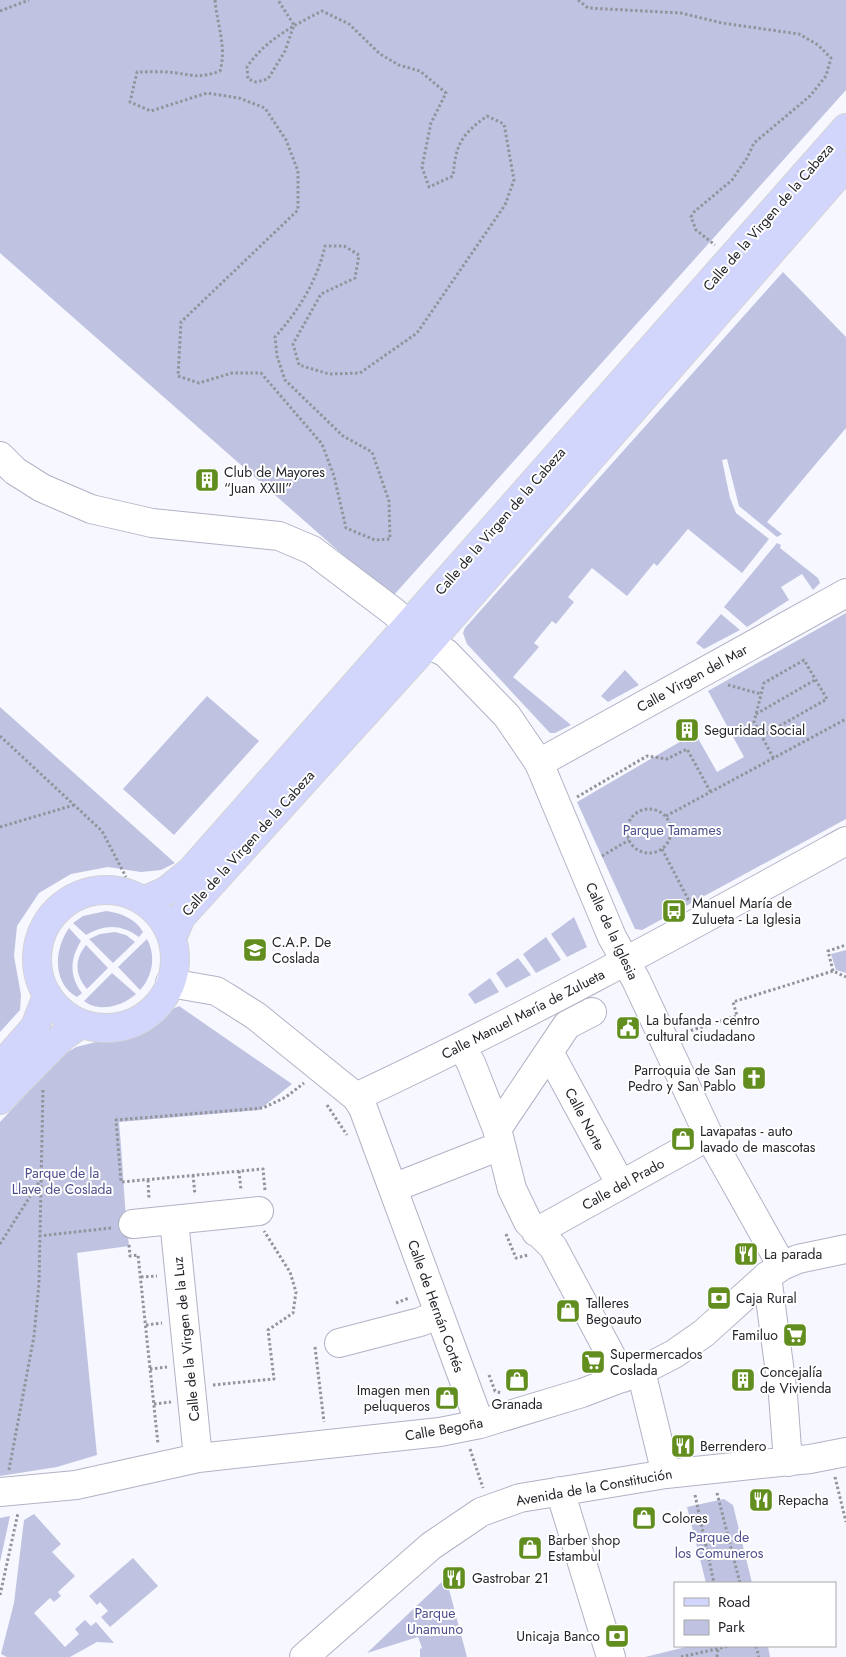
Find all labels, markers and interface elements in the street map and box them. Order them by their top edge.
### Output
street label: Calle de la Virgen de la Cabeza [698,139,838,295]
street label: Calle de la Virgen de la Cabeza [430,443,570,599]
place label: Club de Mayores “Juan XXIII” [224,462,325,498]
building icon: Club de Mayores “Juan XXIII” [194,467,220,493]
street label: Calle Virgen del Mar [633,639,751,717]
building icon: Seguridad Social [674,717,700,743]
place label: Seguridad Social [704,720,805,740]
street label: Calle de la Virgen de la Cabeza [177,766,319,920]
park label: Parque Tamames [623,820,722,840]
street label: Calle de la Iglesia [581,879,643,983]
place label: Manuel María de Zulueta - La Iglesia [692,893,801,929]
bus stop icon: Manuel María de Zulueta - La Iglesia [661,898,687,924]
place label: C.A.P. De Coslada [272,932,331,968]
school or university icon: C.A.P. De Coslada [242,937,268,963]
street label: Calle Manuel María de Zulueta [438,964,608,1064]
place label: La bufanda - centro cultural ciudadano [646,1010,760,1046]
public building icon: La bufanda - centro cultural ciudadano [615,1015,641,1041]
place label: Parroquia de San Pedro y San Pablo [628,1060,736,1096]
church icon: Parroquia de San Pedro y San Pablo [741,1065,767,1091]
street label: Calle Norte [560,1084,610,1154]
place label: Lavapatas - auto lavado de mascotas [700,1121,816,1157]
shop icon: Lavapatas - auto lavado de mascotas [670,1126,696,1152]
street label: Calle del Prado [578,1153,668,1215]
park label: Parque de la Llave de Coslada [12,1163,112,1199]
street label: Calle de Hernán Cortés [403,1237,469,1375]
restaurant icon: La parada [733,1241,759,1267]
place label: La parada [764,1244,822,1264]
street label: Calle de la Virgen de la Luz [167,1255,205,1422]
bank icon: Caja Rural [706,1285,732,1311]
place label: Caja Rural [736,1288,797,1308]
place label: Talleres Begoauto [586,1293,642,1329]
shop icon: Talleres Begoauto [555,1298,581,1324]
supermarket icon: Familuo [782,1322,808,1348]
place label: Familuo [732,1325,778,1345]
place label: Supermercados Coslada [610,1344,703,1380]
supermarket icon: Supermercados Coslada [580,1349,606,1375]
place label: Concejalía de Vivienda [760,1362,831,1398]
shop icon: Granada [504,1367,530,1393]
building icon: Concejalía de Vivienda [730,1367,756,1393]
place label: Imagen men peluqueros [357,1380,430,1416]
shop icon: Imagen men peluqueros [434,1385,460,1411]
place label: Granada [491,1394,543,1414]
street label: Calle Begoña [403,1412,485,1446]
restaurant icon: Berrendero [670,1433,696,1459]
place label: Berrendero [700,1436,767,1456]
street label: Avenida de la Constitución [514,1463,674,1511]
restaurant icon: Repacha [748,1487,774,1513]
place label: Repacha [778,1490,829,1510]
shop icon: Colores [631,1505,657,1531]
place label: Colores [662,1508,708,1528]
park label: Parque de los Comuneros [675,1527,764,1563]
place label: Barber shop Estambul [548,1530,620,1566]
shop icon: Barber shop Estambul [517,1535,543,1561]
restaurant icon: Gastrobar 21 [441,1565,467,1591]
place label: Gastrobar 21 [472,1568,549,1588]
legend [674,1582,836,1647]
text: Road [718,1591,750,1613]
park label: Parque Unamuno [407,1603,463,1639]
text: Park [718,1616,745,1638]
bank icon: Unicaja Banco [604,1623,630,1649]
place label: Unicaja Banco [516,1626,600,1646]

